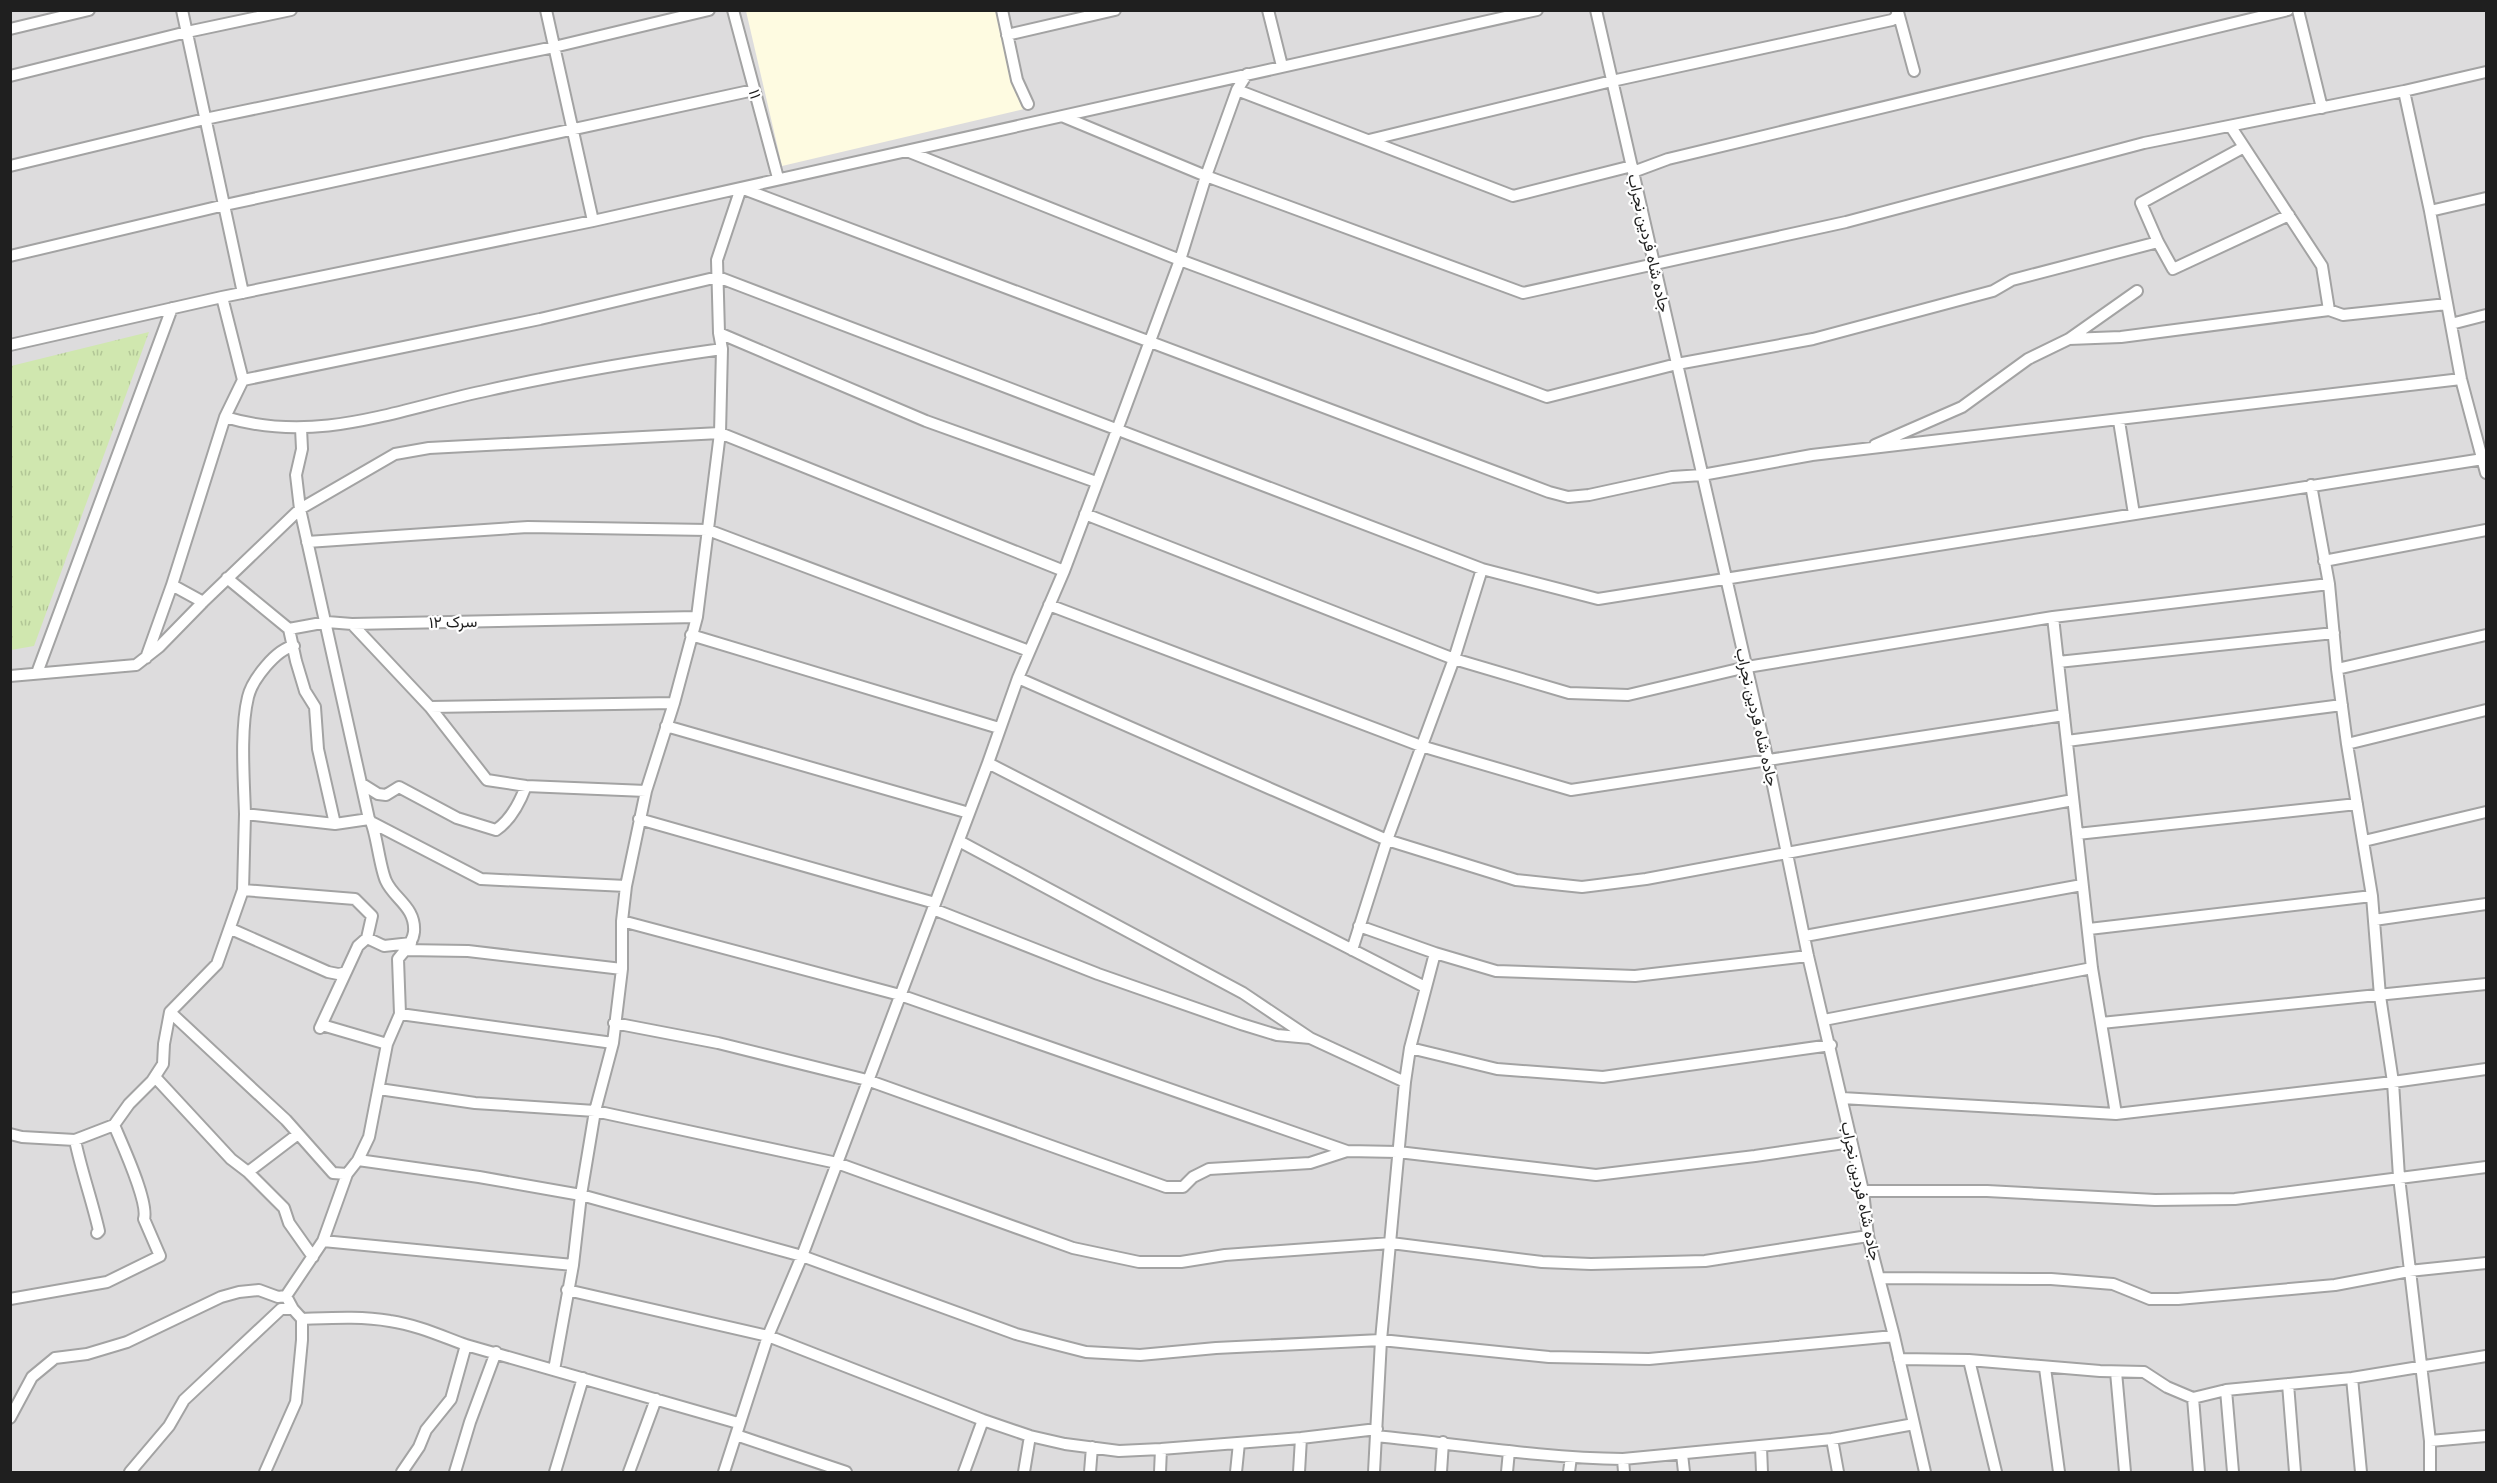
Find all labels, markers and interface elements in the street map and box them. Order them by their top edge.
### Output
street label: ۱۱ [745,87,765,101]
street label: جاده شاه فردین نجراب [1623,172,1674,315]
street label: سرک ۱۲ [429,612,477,633]
street label: جاده شاه فردین نجراب [1731,646,1782,789]
street label: جاده شاه فردین نجراب [1836,1120,1885,1263]

